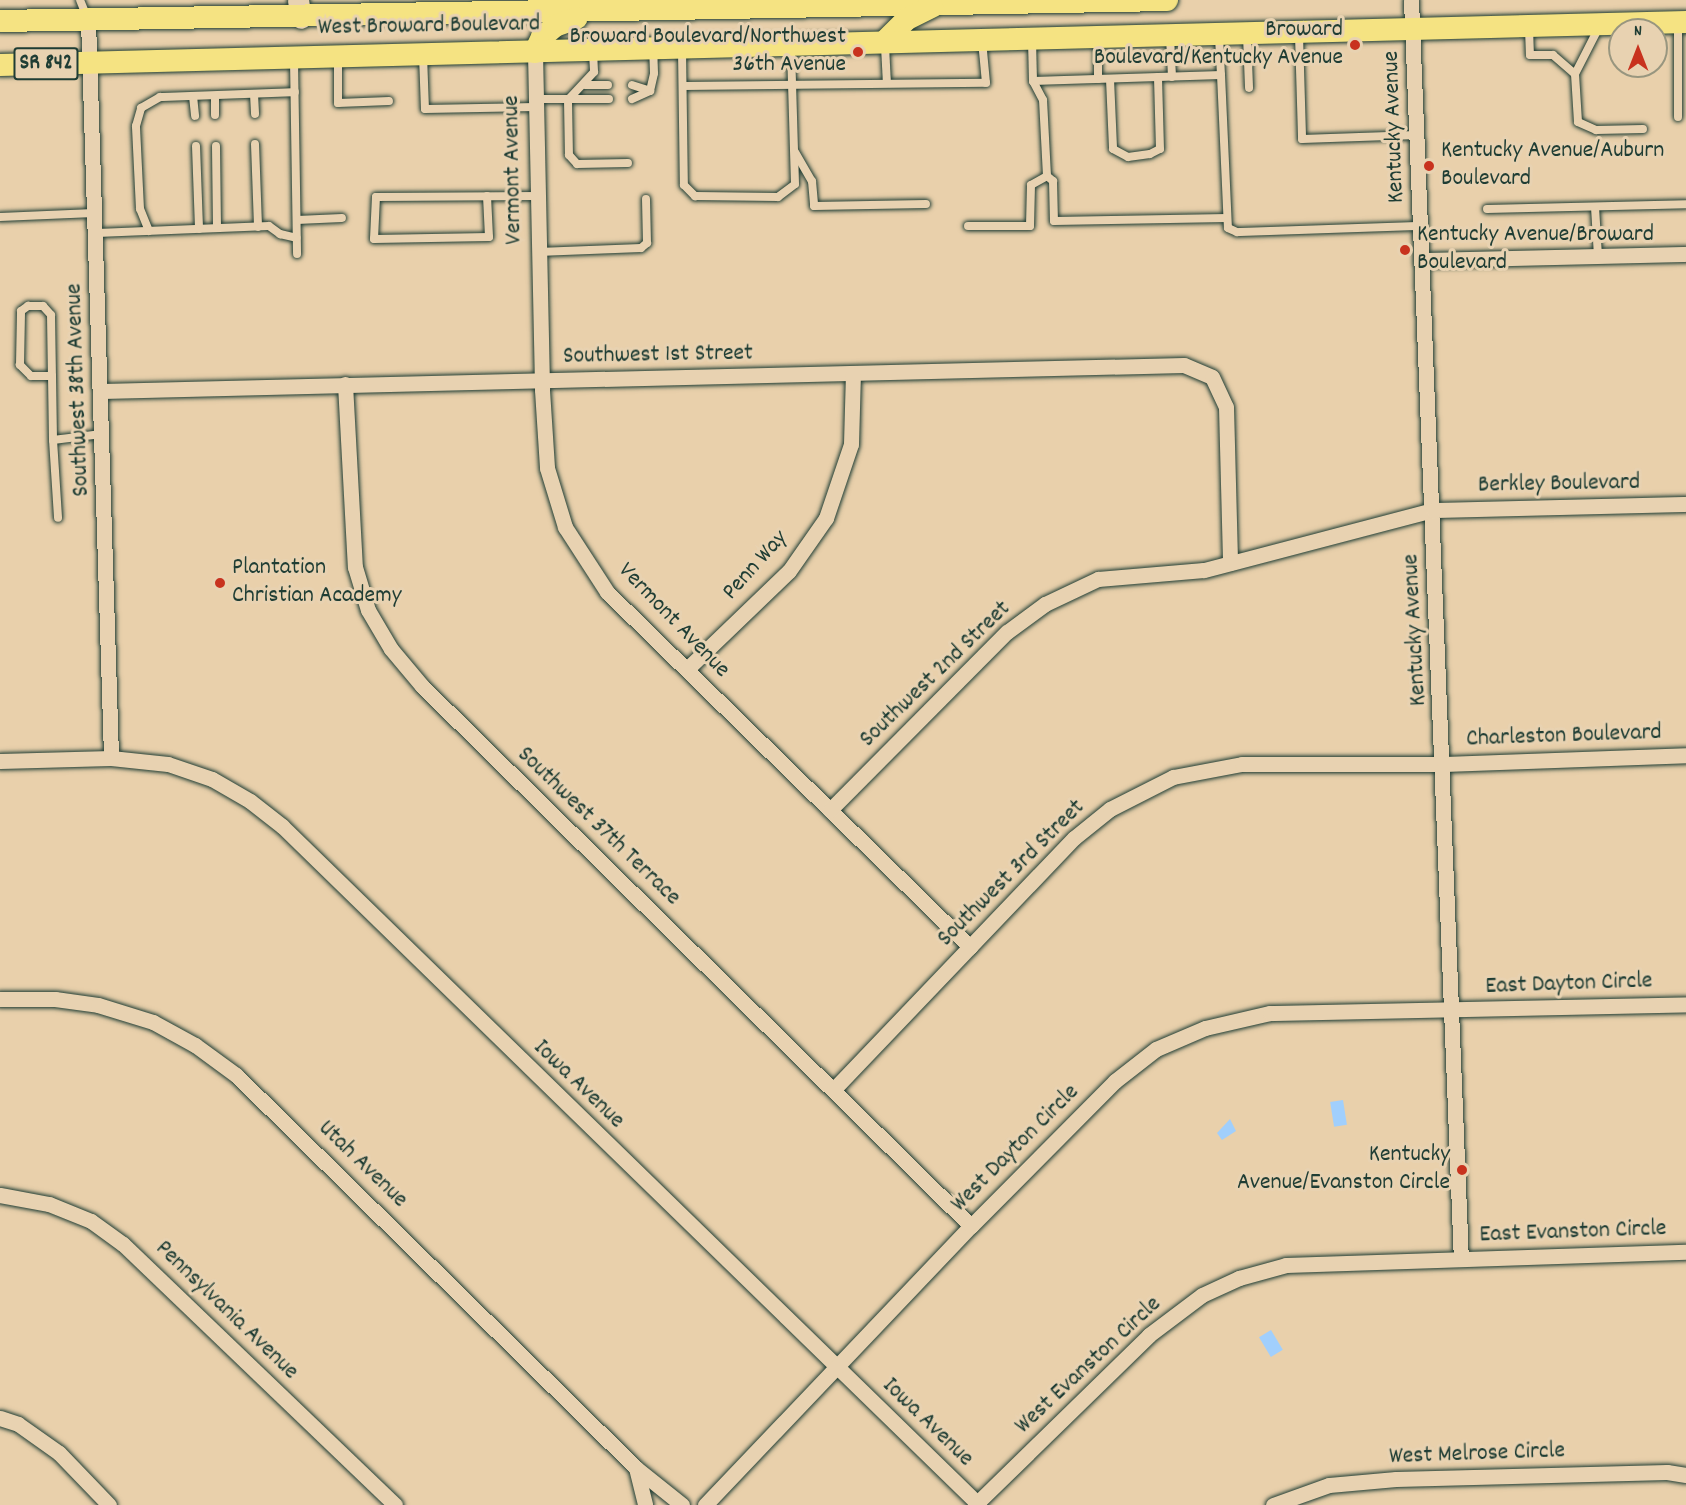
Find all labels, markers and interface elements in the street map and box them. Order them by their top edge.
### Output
street label: West Broward Boulevard [318,11,540,43]
place label: Broward Boulevard/Kentucky Avenue [1094,17,1343,73]
north arrow [1608,18,1668,78]
text: N [1634,20,1642,43]
place label: Broward Boulevard/Northwest 36th Avenue [569,24,846,80]
marker: Broward Boulevard/Kentucky Avenue [1348,38,1362,52]
road number: SR 842 [13,45,79,83]
marker: Broward Boulevard/Northwest 36th Avenue [851,45,865,59]
street label: Kentucky Avenue [1378,50,1412,204]
street label: Vermont Avenue [498,95,530,245]
place label: Kentucky Avenue/Auburn Boulevard [1441,138,1664,194]
marker: Kentucky Avenue/Auburn Boulevard [1422,159,1436,173]
place label: Kentucky Avenue/Broward Boulevard [1417,222,1654,278]
marker: Kentucky Avenue/Broward Boulevard [1398,243,1412,257]
street label: Southwest 38th Avenue [61,283,97,497]
street label: Southwest 1st Street [563,340,753,372]
street label: Berkley Boulevard [1478,469,1640,501]
street label: Penn Way [717,525,795,607]
street label: Kentucky Avenue [1398,553,1434,707]
place label: Plantation Christian Academy [232,555,401,611]
street label: Vermont Avenue [611,557,735,685]
marker: Plantation Christian Academy [213,576,227,590]
street label: Southwest 2nd Street [855,596,1017,754]
street label: Charleston Boulevard [1466,719,1662,755]
street label: Southwest 37th Terrace [510,741,686,913]
street label: Southwest 3rd Street [932,794,1092,954]
street label: East Dayton Circle [1485,968,1653,1002]
street label: Iowa Avenue [526,1034,630,1136]
street label: West Dayton Circle [946,1079,1086,1219]
street label: Utah Avenue [311,1115,413,1215]
place label: Kentucky Avenue/Evanston Circle [1237,1142,1450,1198]
marker: Kentucky Avenue/Evanston Circle [1455,1163,1469,1177]
street label: East Evanston Circle [1479,1215,1667,1251]
street label: Pennsylvania Avenue [148,1235,304,1387]
street label: West Evanston Circle [1010,1291,1168,1441]
street label: Iowa Avenue [875,1372,979,1474]
street label: West Melrose Circle [1389,1438,1565,1472]

